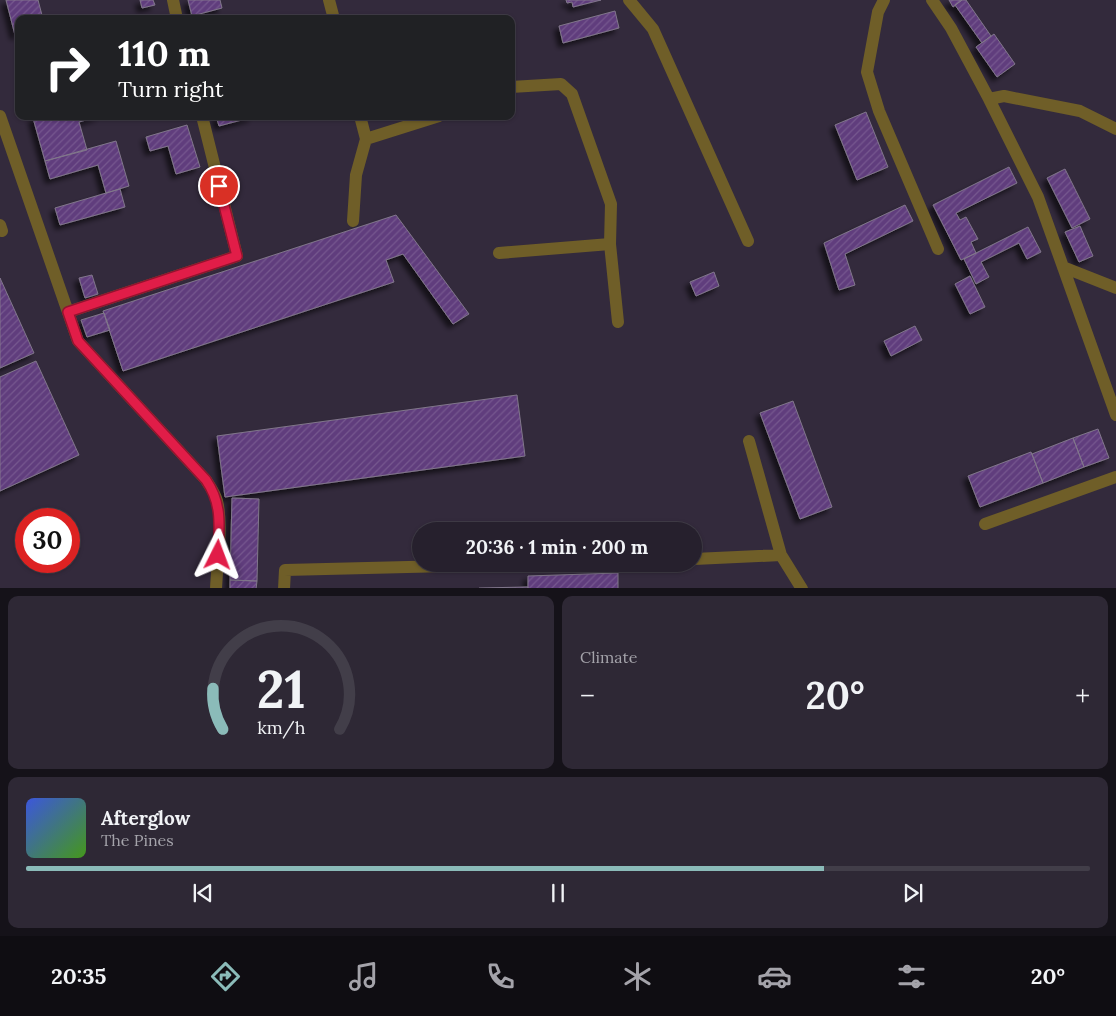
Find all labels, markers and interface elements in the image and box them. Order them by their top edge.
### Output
text: 110 m [118,31,210,76]
icon: right [35,35,100,100]
text: Turn right [118,75,223,103]
pin [198,165,240,207]
icon: arrive [205,172,233,200]
speed limit sign: 30 [15,508,80,573]
position arrow [191,528,243,580]
text: 20:36 · 1 min · 200 m [466,535,648,559]
text: Climate [580,647,637,667]
text: 21 [257,656,305,722]
text: 20° [806,671,864,719]
text: − [580,678,595,714]
text: + [1075,678,1090,714]
text: km/h [257,716,305,739]
text: Afterglow [101,806,190,830]
text: The Pines [101,830,174,850]
icon: previous [189,879,217,907]
icon: pause [544,879,572,907]
icon: next [899,879,927,907]
icon: directions [208,959,243,994]
icon: music [346,959,381,994]
icon: phone [483,959,518,994]
icon: climate [620,959,655,994]
icon: car [757,959,792,994]
icon: filters [894,959,929,994]
text: 20:35 [51,962,106,990]
text: 20° [1031,962,1065,990]

